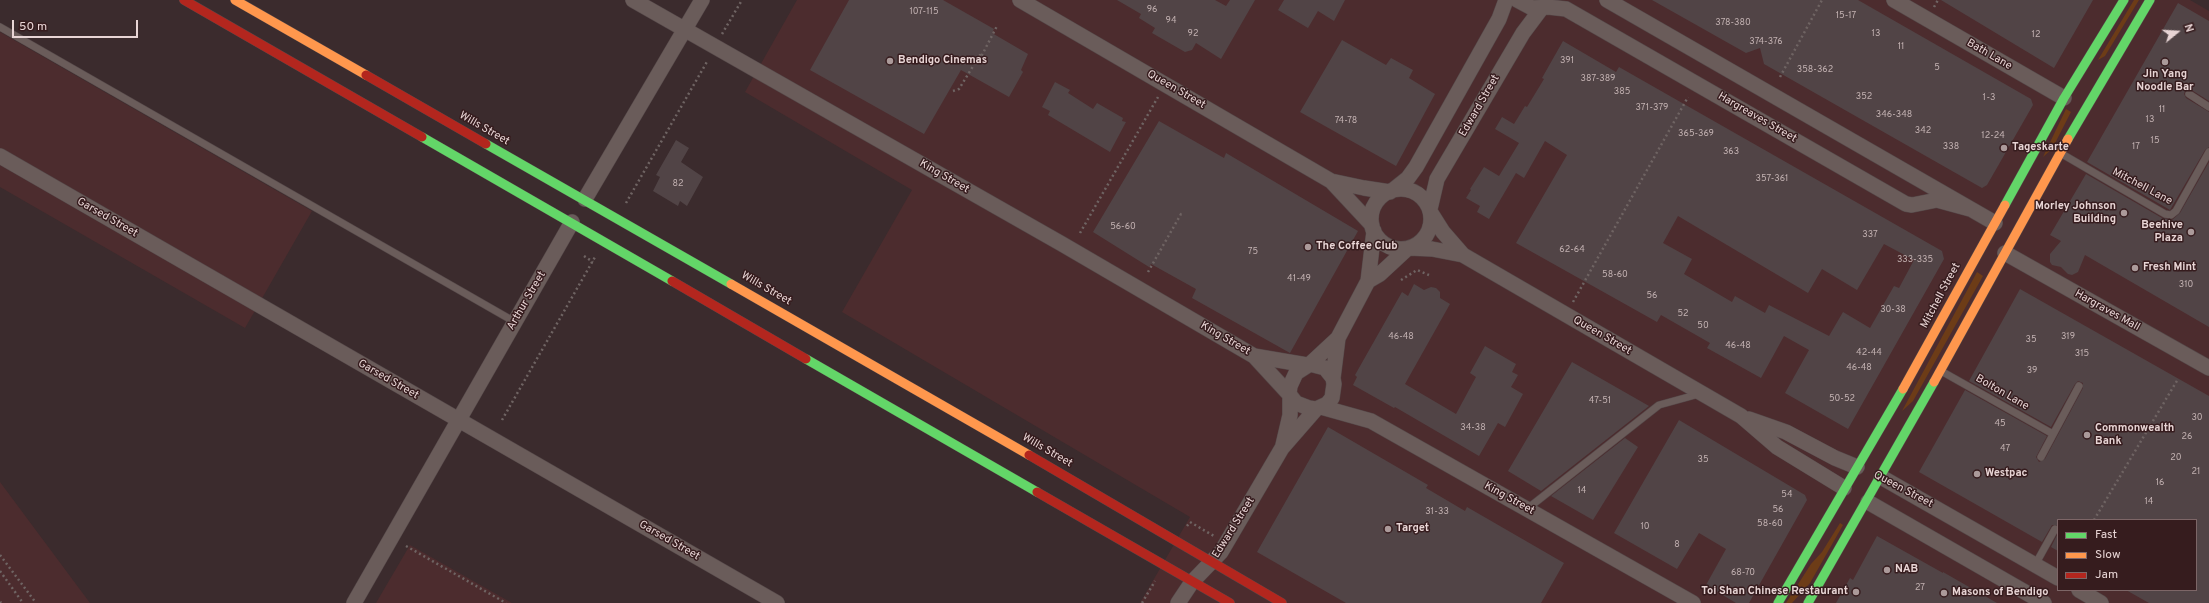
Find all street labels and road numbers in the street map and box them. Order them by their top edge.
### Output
street label: Bath Lane [1964,37,2014,73]
street label: Queen Street [1144,68,1208,112]
street label: Edward Street [1457,73,1503,139]
street label: Hargreaves Street [1715,90,1799,146]
street label: Wills Street [457,109,511,149]
street label: King Street [917,157,971,197]
street label: Mitchell Lane [2110,166,2174,208]
street label: Garsed Street [74,195,140,241]
street label: Mitchell Street [1918,261,1964,331]
street label: Arthur Street [505,269,549,333]
street label: Wills Street [739,269,793,309]
street label: Hargraves Mall [2072,288,2142,334]
street label: Queen Street [1570,314,1634,358]
street label: King Street [1198,319,1252,359]
street label: Garsed Street [355,357,421,403]
street label: Bolton Lane [1973,372,2031,414]
street label: Wills Street [1020,431,1074,471]
street label: Queen Street [1871,469,1935,511]
street label: King Street [1482,480,1536,518]
street label: Edward Street [1210,495,1258,561]
street label: Garsed Street [636,518,702,564]

